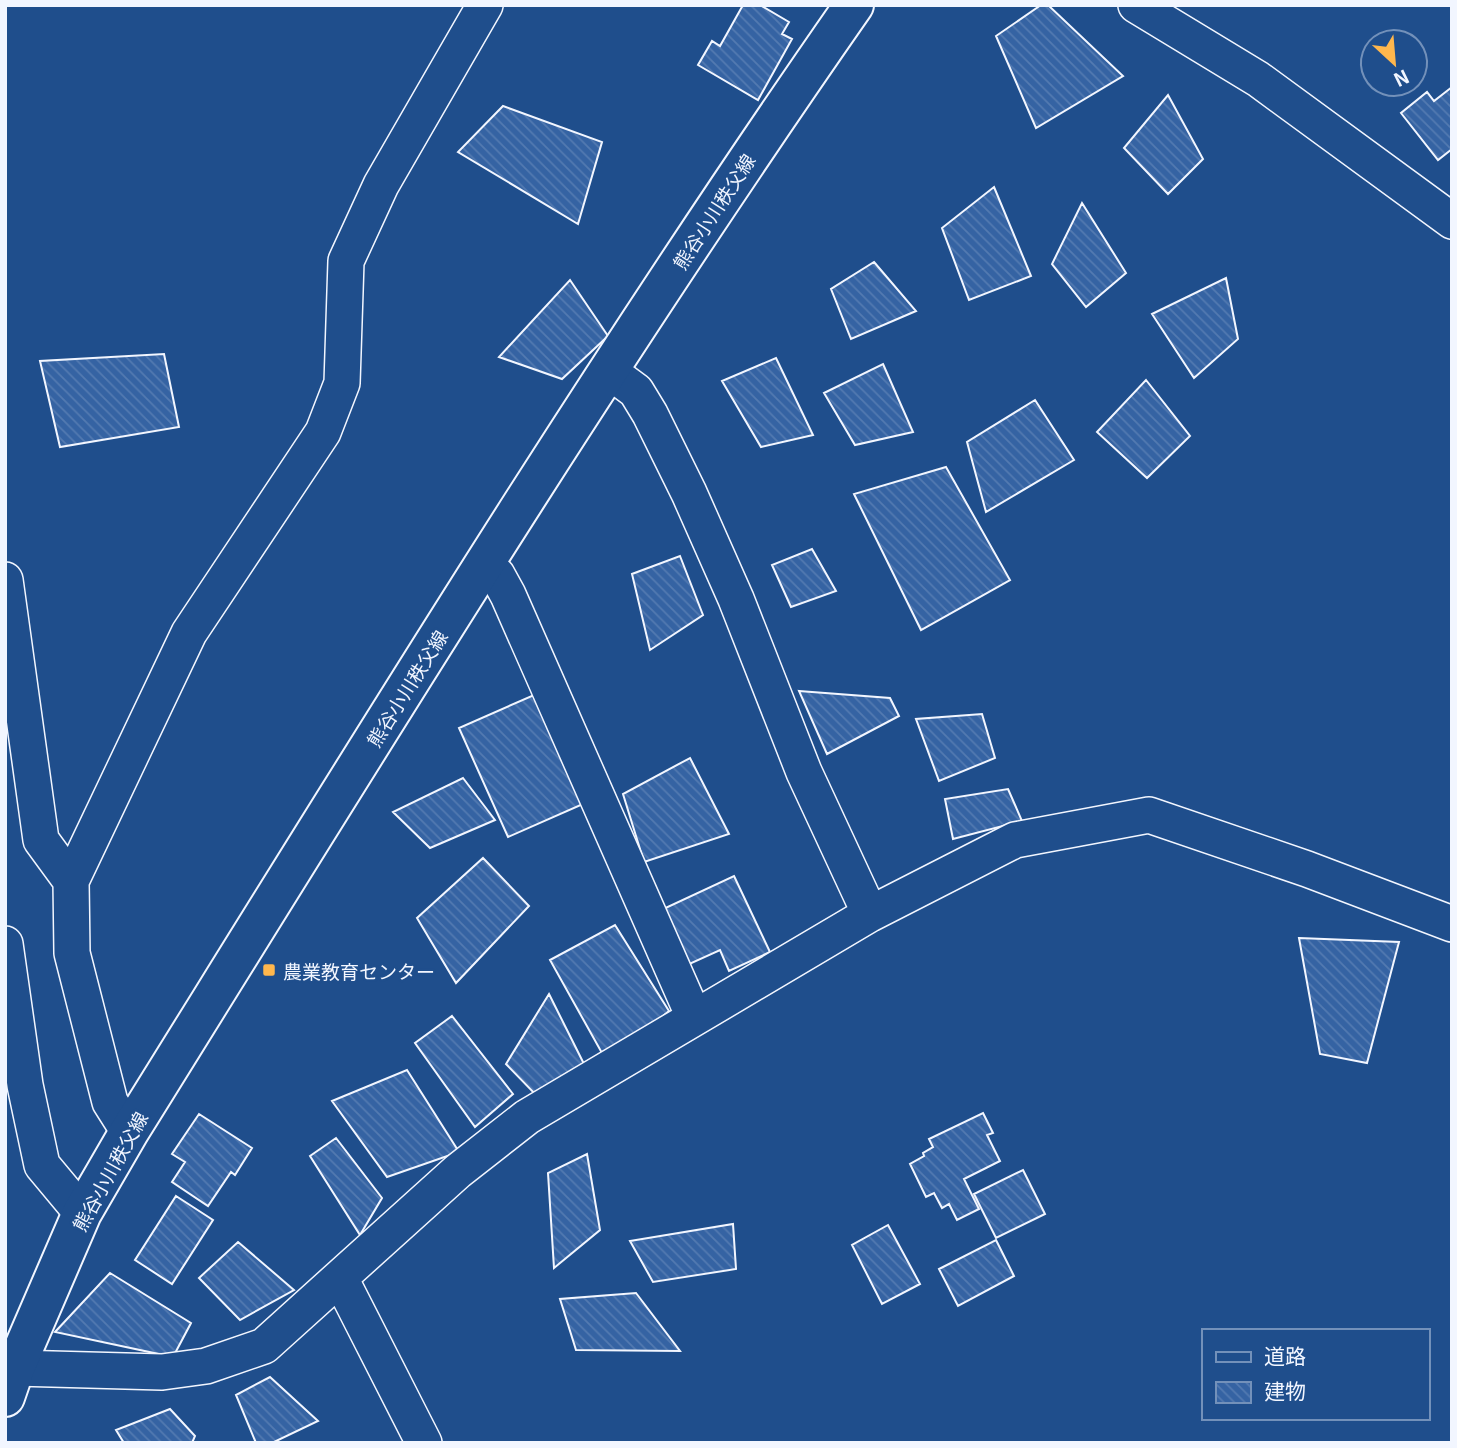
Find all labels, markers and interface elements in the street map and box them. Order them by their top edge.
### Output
north arrow [1359,28,1429,98]
text: N [1390,64,1414,95]
street label: 熊谷小川秩父線 [665,148,761,274]
street label: 熊谷小川秩父線 [359,624,453,752]
place label: 農業教育センター [283,957,435,984]
marker: 農業教育センター [261,962,277,978]
street label: 熊谷小川秩父線 [65,1106,153,1236]
legend [1202,1329,1429,1420]
text: 道路 [1264,1340,1306,1370]
text: 建物 [1264,1375,1306,1405]

